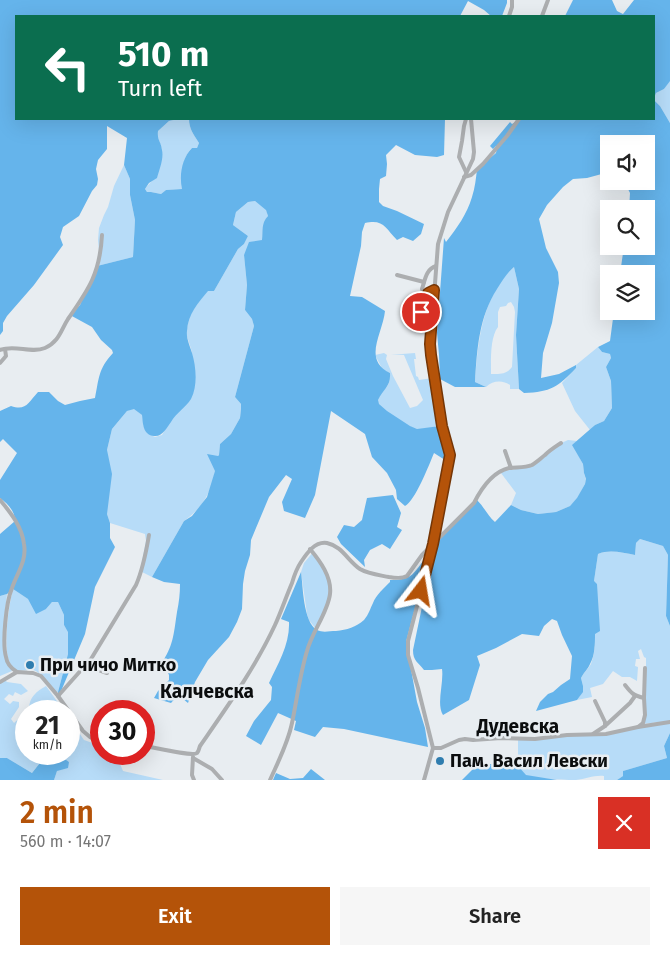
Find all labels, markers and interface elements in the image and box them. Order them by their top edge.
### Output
text: 510 m [118,33,209,75]
icon: left [35,35,100,100]
text: Turn left [118,75,202,102]
map controls [600,135,655,320]
button: sound [600,135,655,190]
button: search [600,200,655,255]
button: layers [600,265,655,320]
pin [400,291,442,333]
icon: arrive [407,298,435,326]
position arrow [394,564,446,616]
place label: При чичо Митко [40,654,176,676]
marker: При чичо Митко [24,659,36,671]
district label: Калчевска [160,680,254,703]
speed limit sign: 30 [90,700,155,765]
text: 21 [36,711,59,741]
district label: Дудевска [476,715,559,738]
text: km/h [33,738,62,752]
place label: Пам. Васил Левски [450,750,608,772]
marker: Пам. Васил Левски [434,755,446,767]
text: 2 min [20,795,94,831]
button: close [598,797,650,849]
text: 560 m · 14:07 [20,832,111,851]
button: Exit [20,887,330,945]
button: Share [340,887,650,945]

